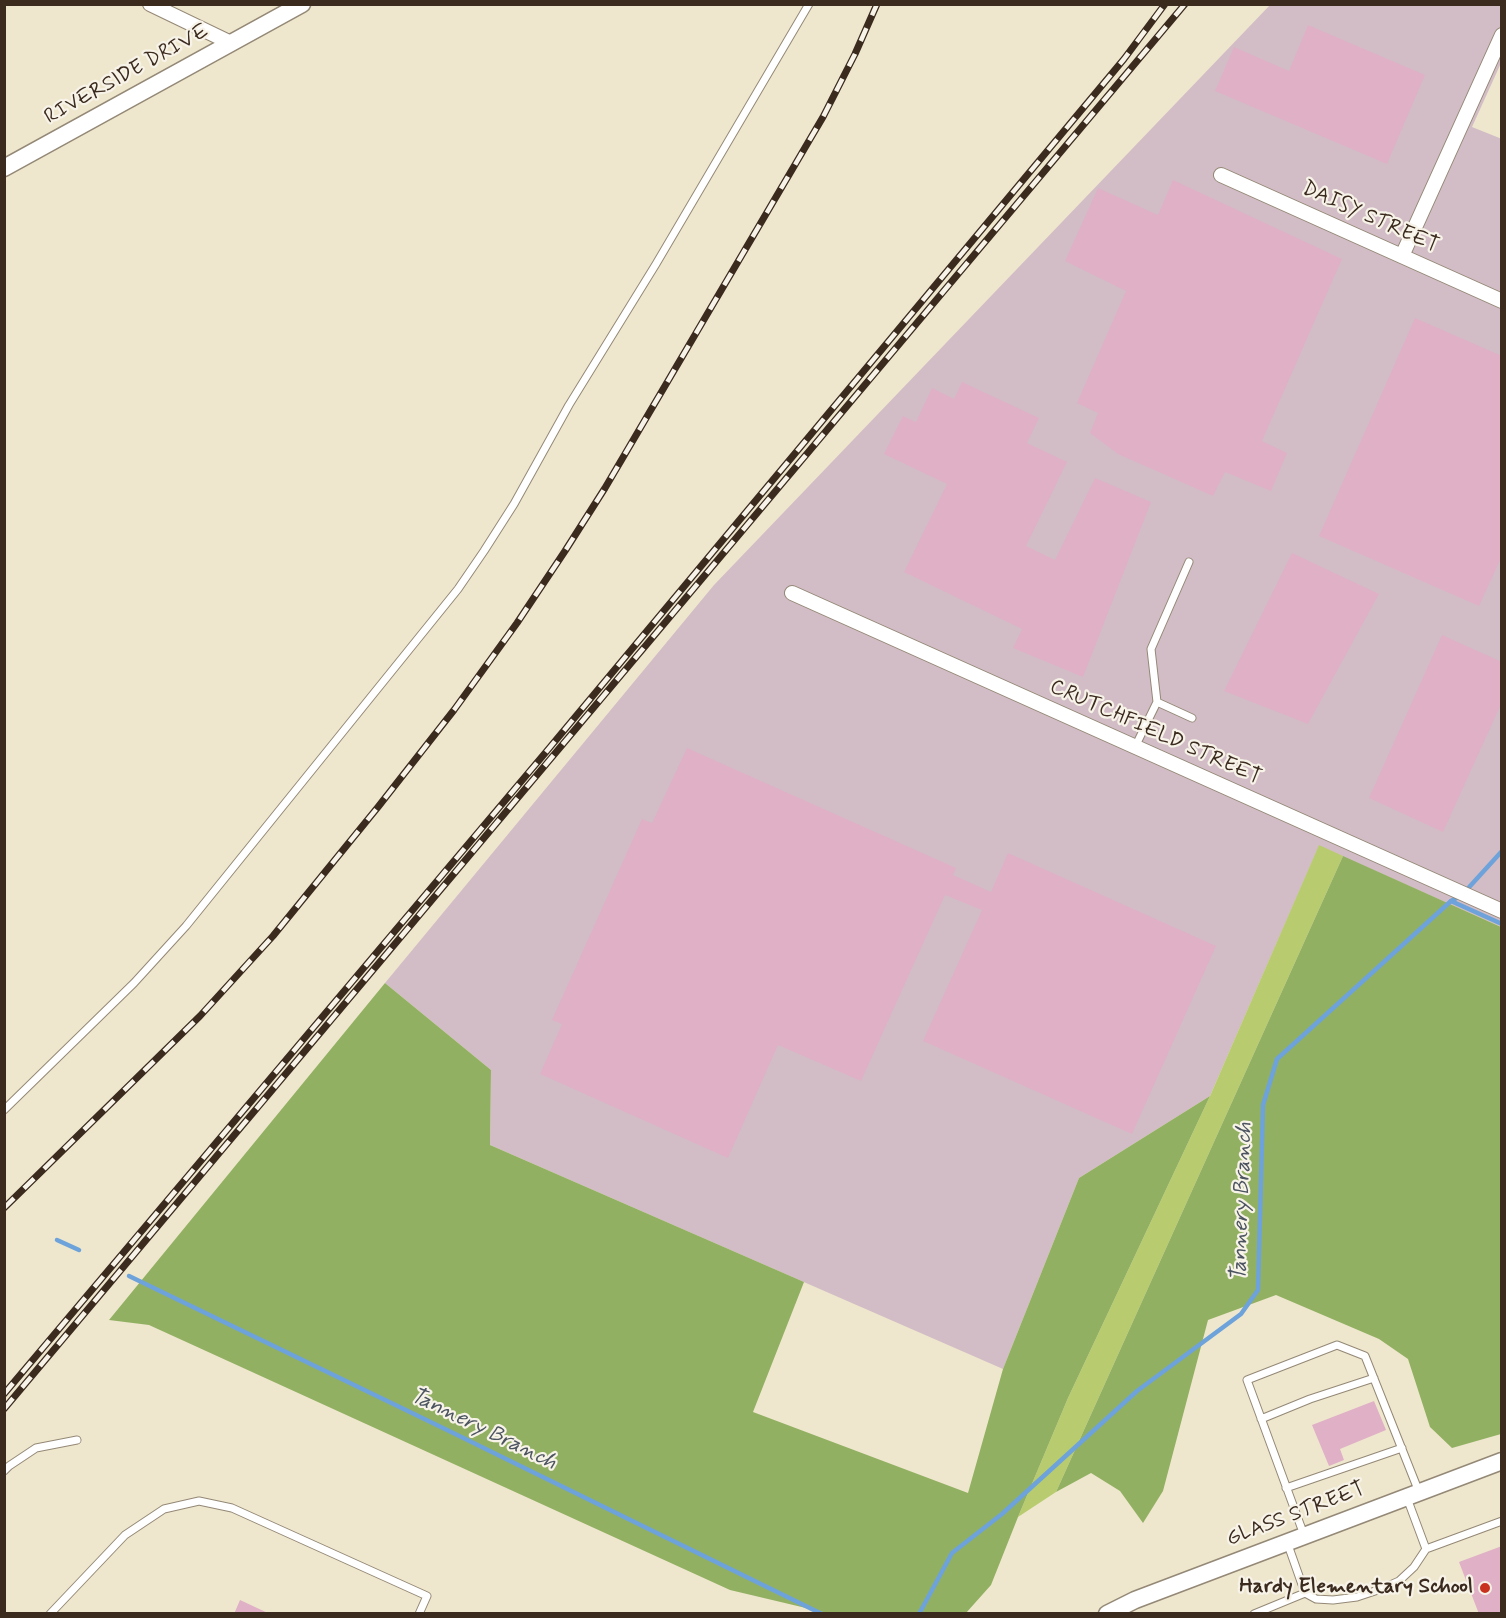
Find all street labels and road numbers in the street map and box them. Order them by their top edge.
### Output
street label: RIVERSIDE DRIVE [41,19,213,131]
street label: DAISY STREET [1298,177,1442,259]
street label: CRUTCHFIELD STREET [1045,675,1265,791]
street label: GLASS STREET [1223,1477,1369,1553]

